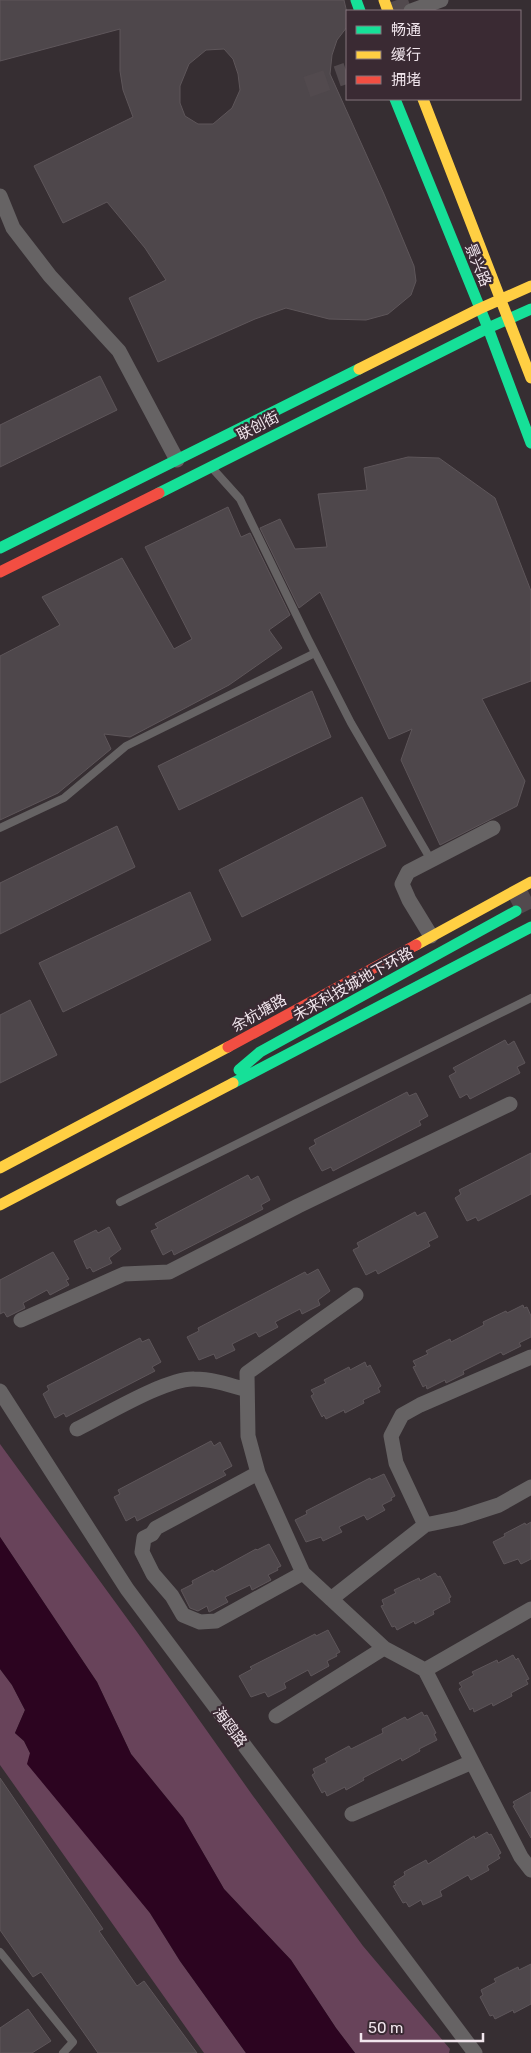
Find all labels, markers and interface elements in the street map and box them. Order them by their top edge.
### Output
legend [346,10,521,100]
text: 畅通 [391,21,421,39]
text: 缓行 [391,46,421,64]
text: 拥堵 [391,71,421,89]
street label: 景兴路 [461,241,495,289]
street label: 联创街 [234,408,282,444]
street label: 未来科技城地下环路 [290,943,416,1025]
street label: 余杭塘路 [228,991,290,1035]
street label: 海鸥路 [209,1704,251,1750]
scale bar [361,2010,484,2042]
text: 50 m [368,2019,403,2037]

